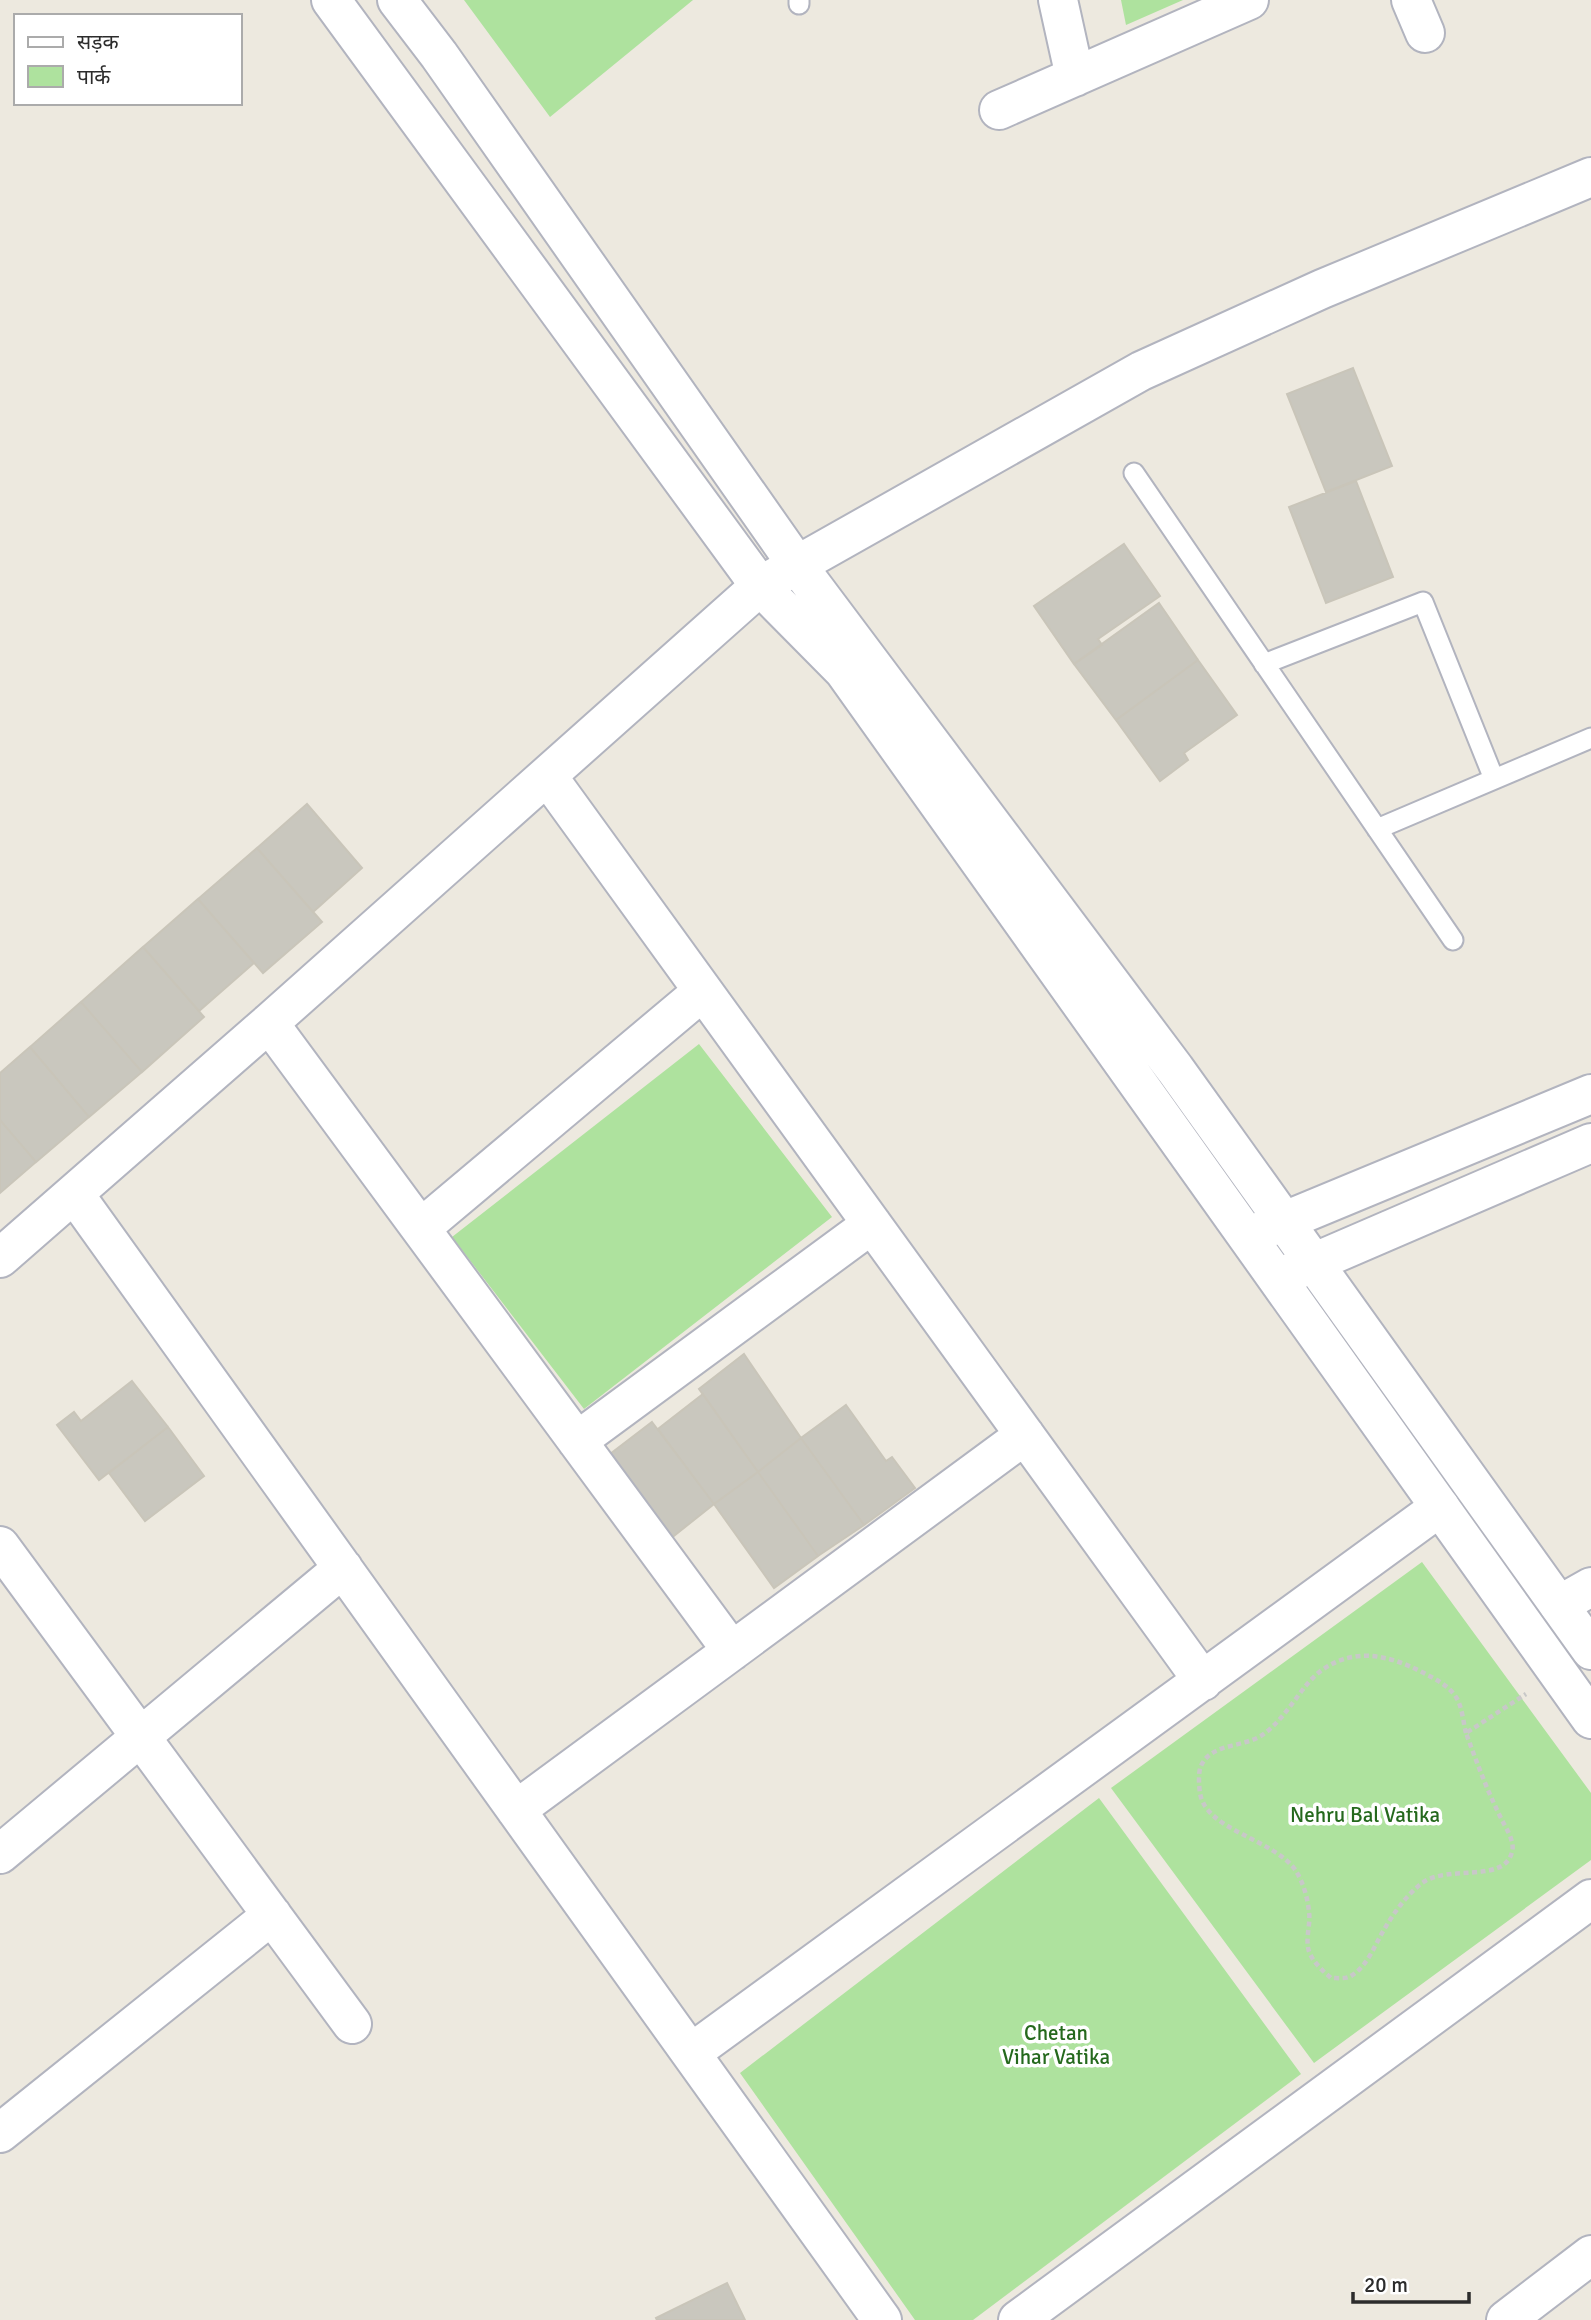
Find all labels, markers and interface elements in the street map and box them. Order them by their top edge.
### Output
legend [14,14,242,105]
text: सड़क [77,29,119,55]
text: पार्क [77,64,111,90]
park label: Nehru Bal Vatika [1290,1802,1440,1828]
park label: Chetan Vihar Vatika [1002,2020,1110,2070]
scale bar [1353,2260,1468,2304]
text: 20 m [1364,2272,1408,2298]

